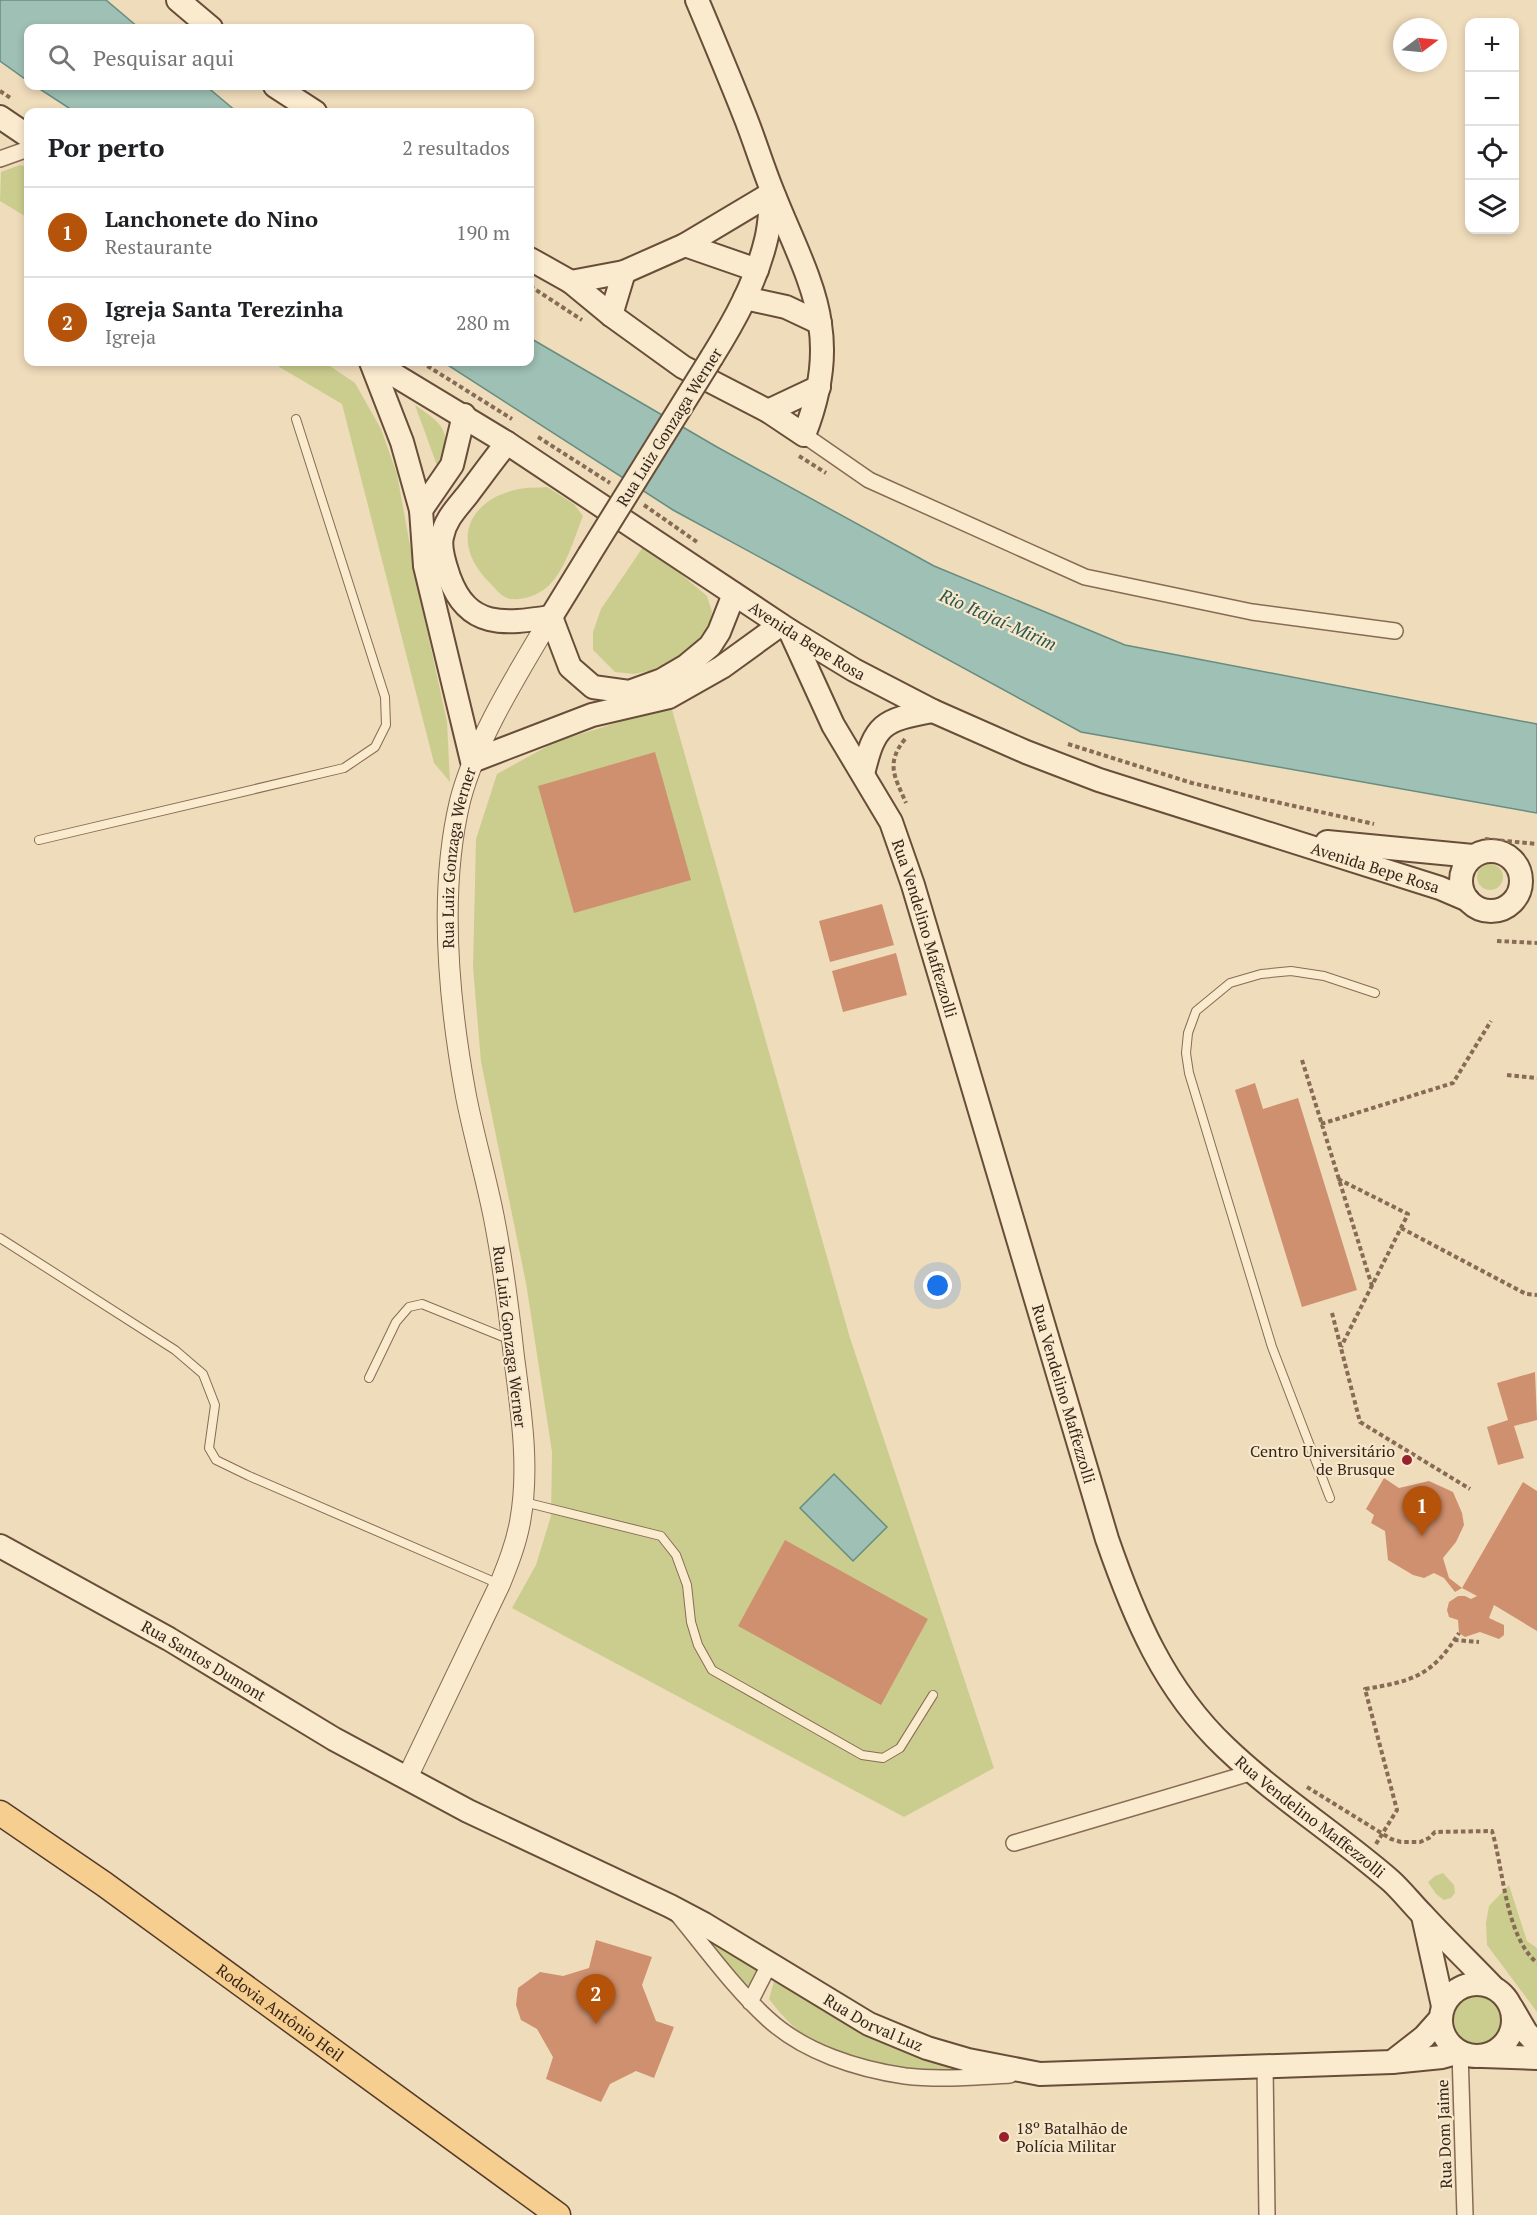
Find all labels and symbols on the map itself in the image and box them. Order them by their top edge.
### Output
north arrow [1393,18,1447,72]
street label: Rua Luiz Gonzaga Werner [611,343,727,511]
water label: Rio Itajaí-Mirim [935,582,1061,656]
street label: Avenida Bepe Rosa [745,596,869,685]
street label: Rua Luiz Gonzaga Werner [437,763,481,949]
street label: Rua Vendelino Maffezzolli [887,836,963,1020]
street label: Avenida Bepe Rosa [1308,837,1442,898]
street label: Rua Luiz Gonzaga Werner [488,1245,532,1430]
your location [923,1271,952,1300]
street label: Rua Vendelino Maffezzolli [1027,1302,1101,1486]
place label: Centro Universitário de Brusque [1250,1440,1395,1480]
marker: Centro Universitário de Brusque [1400,1453,1414,1467]
pin: 1 [1402,1486,1442,1536]
street label: Rua Santos Dumont [138,1615,271,1706]
street label: Rua Vendelino Maffezzolli [1230,1751,1390,1883]
street label: Rodovia Antônio Heil [212,1959,348,2066]
pin: 2 [576,1974,616,2024]
street label: Rua Dorval Luz [820,1988,927,2056]
street label: Rua Dom Jaime [1431,2079,1457,2189]
place label: 18º Batalhão de Polícia Militar [1016,2117,1128,2157]
marker: 18º Batalhão de Polícia Militar [997,2130,1011,2144]

